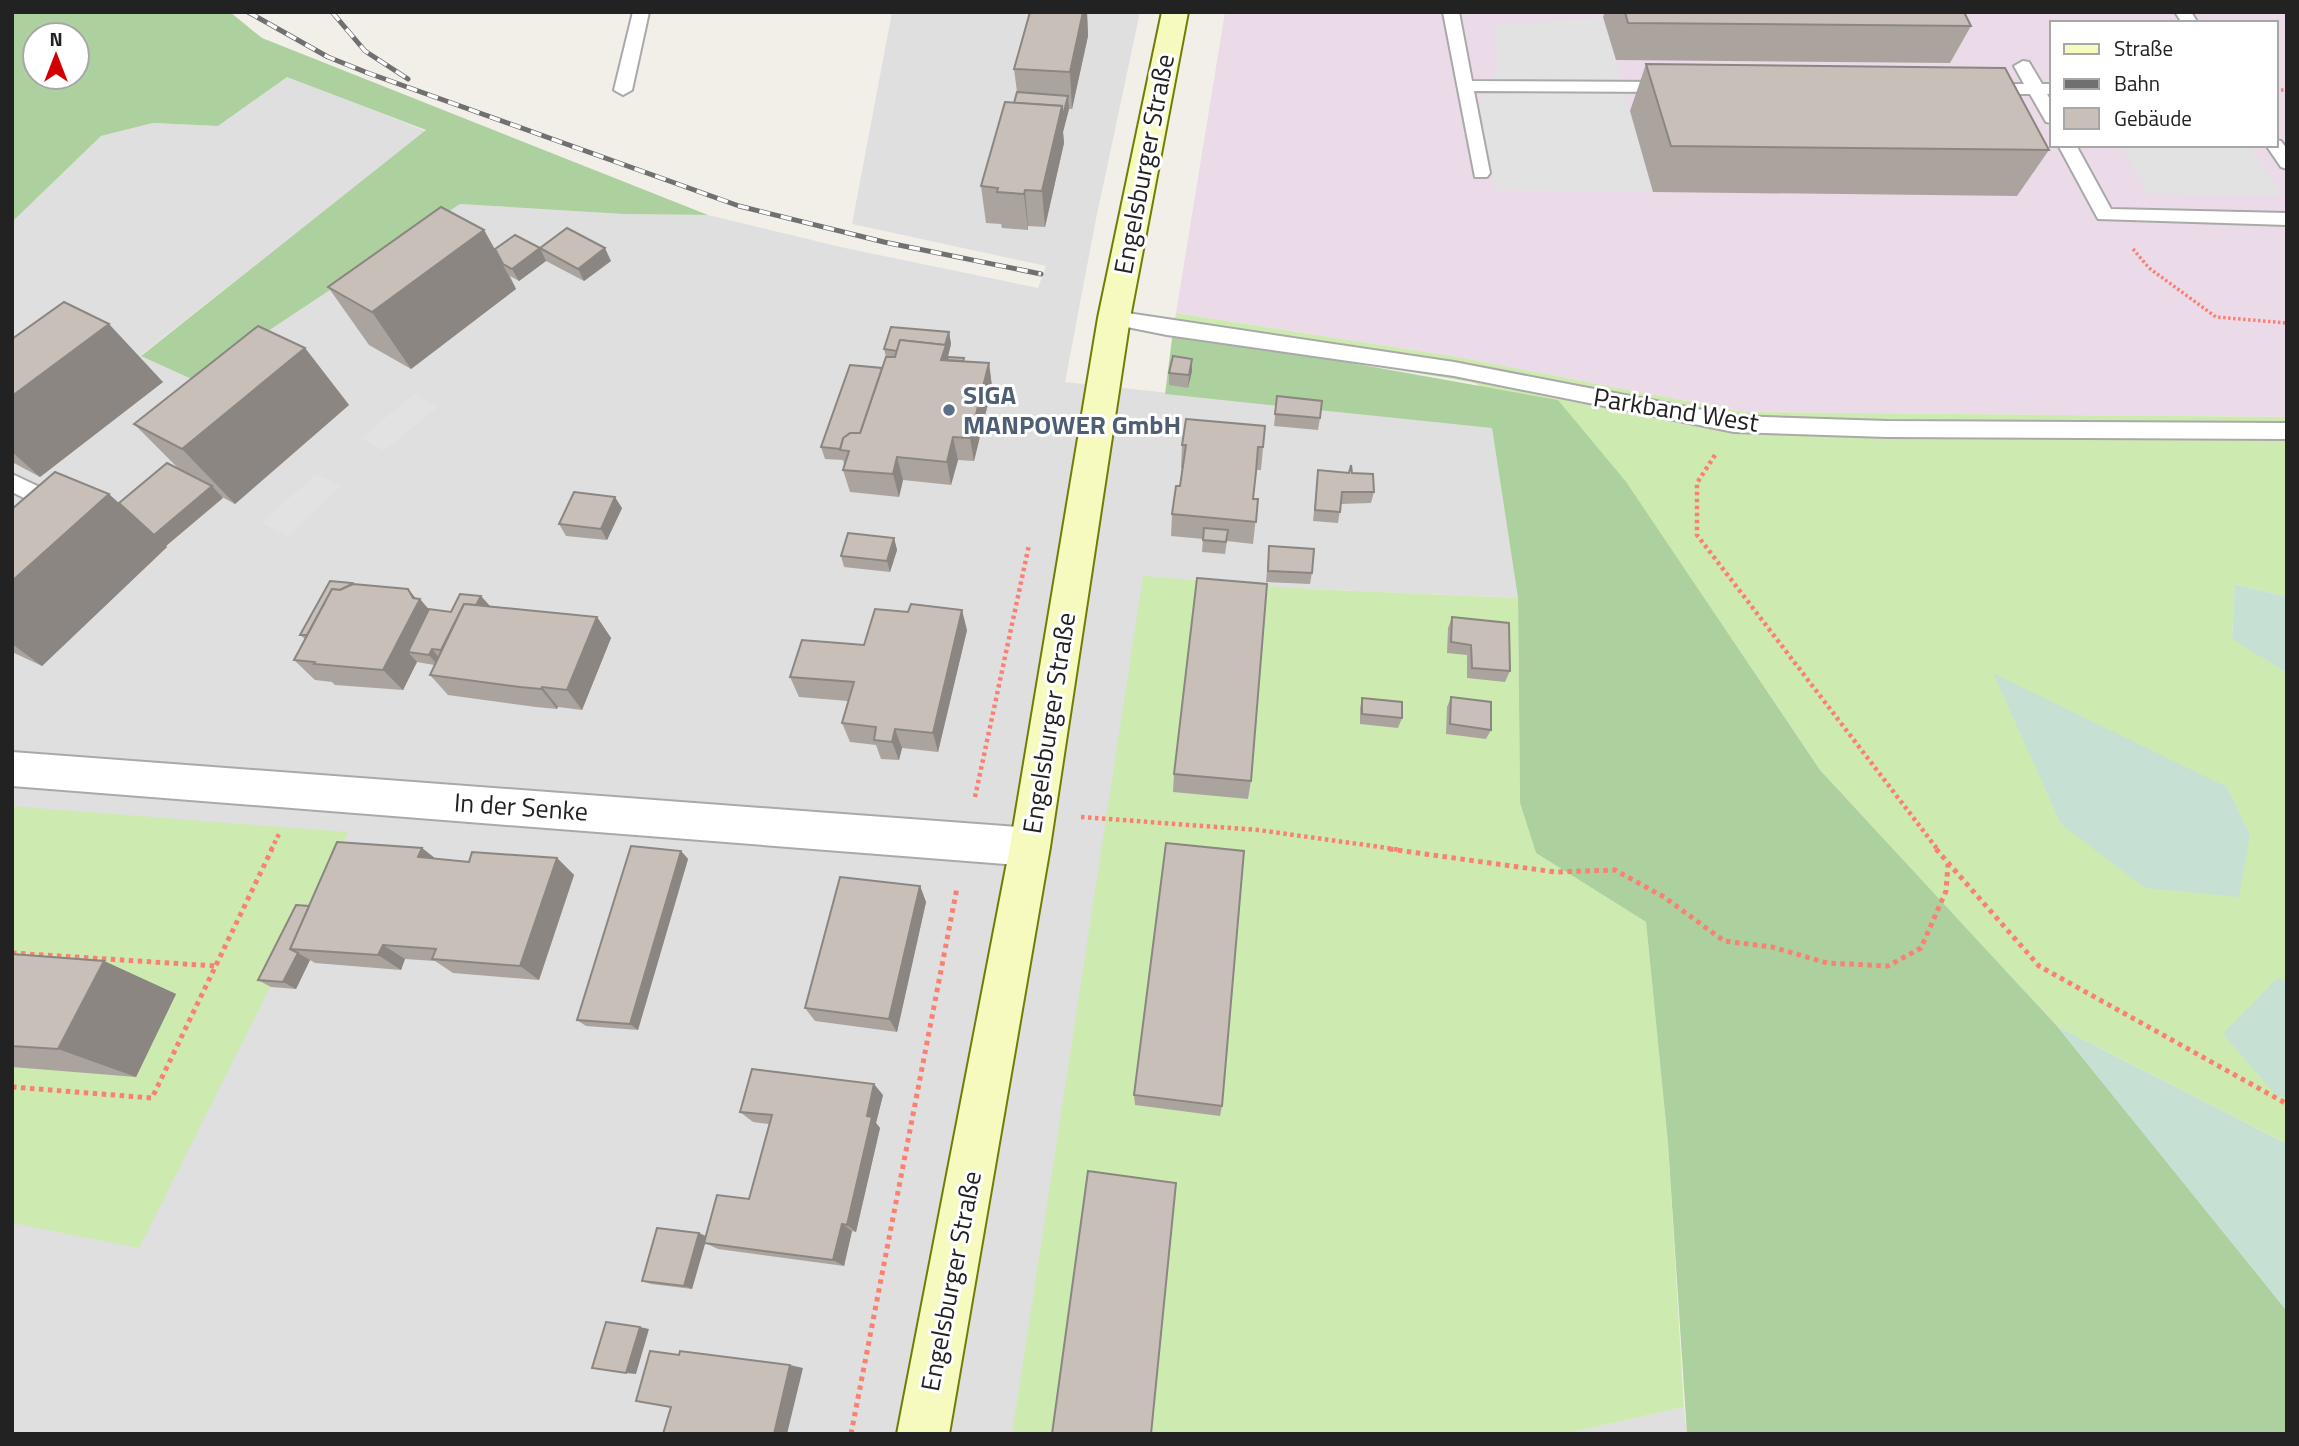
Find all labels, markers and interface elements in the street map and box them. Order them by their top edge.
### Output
north arrow [21,21,91,91]
legend [2050,21,2278,147]
text: N [49,24,63,53]
text: Straße [2114,32,2173,64]
street label: Engelsburger Straße [1103,50,1184,277]
text: Bahn [2114,67,2160,99]
text: Gebäude [2114,102,2192,134]
place label: SIGA MANPOWER GmbH [963,375,1181,444]
street label: Parkband West [1591,377,1761,442]
marker: SIGA MANPOWER GmbH [941,402,957,418]
street label: Engelsburger Straße [1012,609,1085,836]
street label: In der Senke [453,782,589,831]
street label: Engelsburger Straße [910,1167,991,1394]

